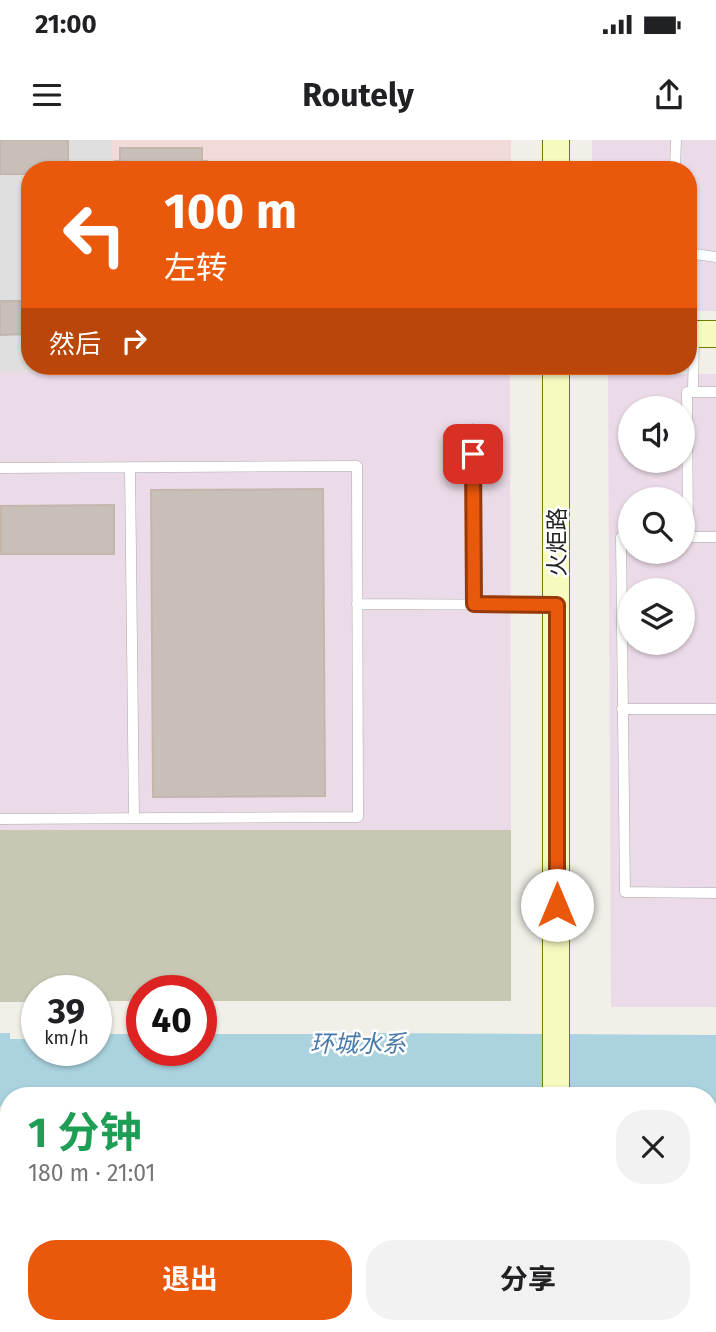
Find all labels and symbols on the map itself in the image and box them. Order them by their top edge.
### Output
pin [443,424,503,484]
street label: 火炬路 [543,508,571,577]
position arrow [520,868,594,942]
speed limit sign: 40 [126,975,217,1066]
water label: 环城水系 [310,1030,408,1058]

